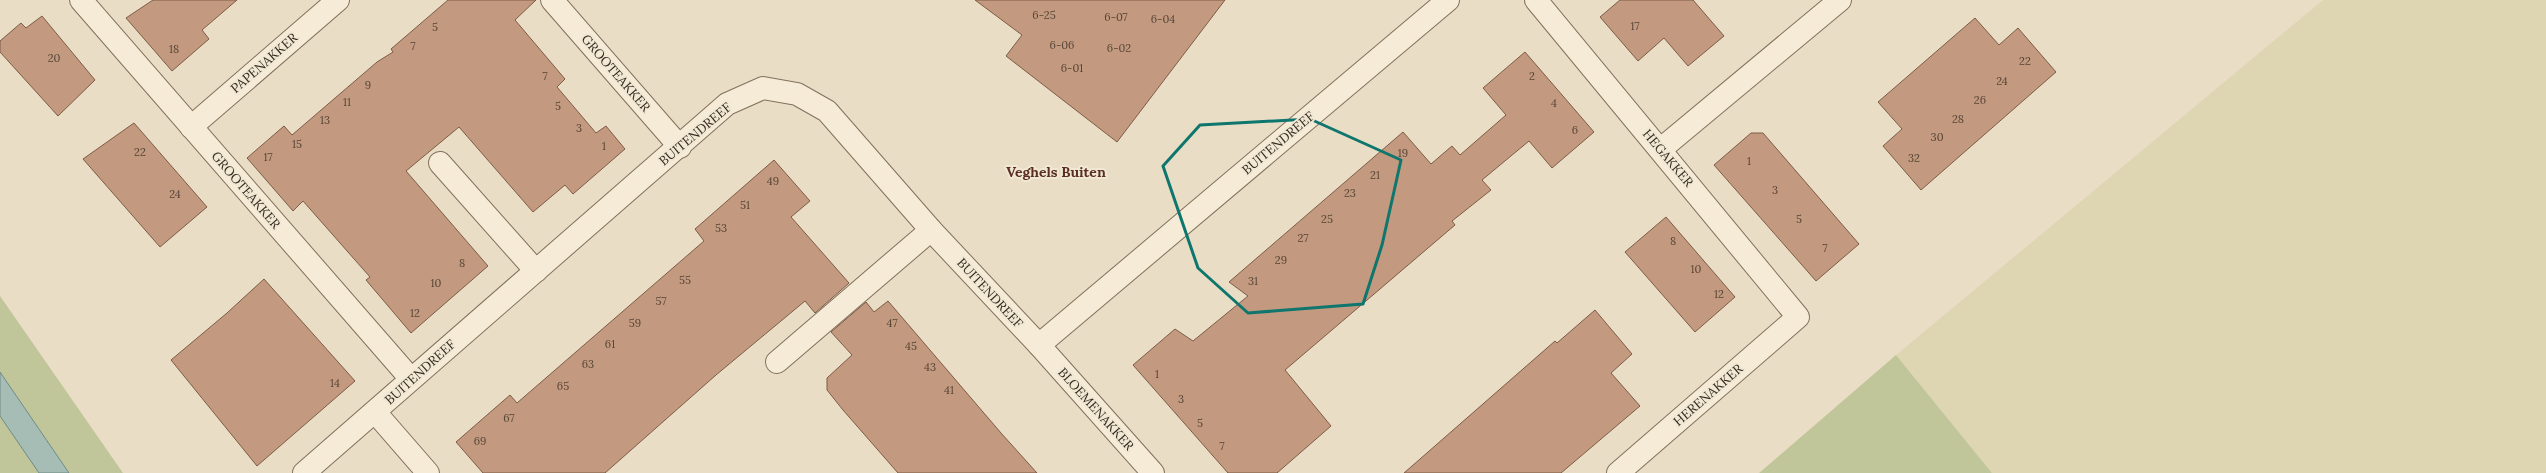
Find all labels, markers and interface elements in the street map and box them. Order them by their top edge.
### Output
house number: 6-25 [1032,8,1056,22]
house number: 6-07 [1104,10,1128,24]
house number: 6-04 [1151,12,1175,26]
house number: 17 [1630,19,1640,33]
house number: 5 [432,20,438,34]
street label: PAPENAKKER [227,29,302,97]
street label: GROOTEAKKER [578,31,655,116]
house number: 6-06 [1050,38,1074,52]
house number: 7 [410,39,416,53]
house number: 6-02 [1107,41,1131,55]
house number: 18 [169,42,179,56]
house number: 20 [48,51,61,65]
house number: 22 [2019,54,2031,68]
house number: 6-01 [1061,61,1083,75]
house number: 7 [542,69,548,83]
house number: 2 [1529,69,1535,83]
house number: 24 [1996,74,2008,88]
house number: 9 [365,78,371,92]
house number: 26 [1974,93,1986,107]
house number: 11 [343,95,351,109]
house number: 4 [1551,96,1557,110]
house number: 5 [555,99,561,113]
street label: BUITENDREEF [655,99,735,169]
street label: BUITENDREEF [1238,108,1318,178]
house number: 28 [1952,112,1964,126]
house number: 13 [320,113,330,127]
house number: 3 [576,121,582,135]
house number: 6 [1572,123,1578,137]
street label: HEGAKKER [1639,126,1698,191]
house number: 30 [1931,130,1944,144]
house number: 15 [292,137,302,151]
house number: 1 [602,139,606,153]
house number: 22 [134,145,146,159]
house number: 19 [1398,146,1408,160]
street label: GROOTEAKKER [208,148,285,233]
house number: 17 [263,150,273,164]
house number: 32 [1908,151,1920,165]
house number: 1 [1747,154,1751,168]
district label: Veghels Buiten [1006,163,1106,181]
house number: 21 [1370,168,1380,182]
house number: 49 [767,174,779,188]
house number: 3 [1772,183,1778,197]
house number: 23 [1344,186,1356,200]
house number: 24 [169,187,181,201]
house number: 51 [740,198,750,212]
house number: 25 [1321,212,1333,226]
house number: 5 [1796,212,1802,226]
house number: 53 [715,221,727,235]
house number: 27 [1298,231,1308,245]
house number: 8 [1670,234,1676,248]
house number: 7 [1822,241,1828,255]
house number: 29 [1275,253,1287,267]
street label: BUITENDREEF [953,254,1027,332]
house number: 8 [459,256,465,270]
house number: 10 [1691,262,1702,276]
house number: 55 [679,273,691,287]
house number: 31 [1248,274,1258,288]
house number: 10 [431,276,442,290]
house number: 12 [1714,287,1724,301]
house number: 57 [655,294,667,308]
house number: 12 [410,306,420,320]
house number: 59 [629,316,641,330]
house number: 47 [886,316,898,330]
street label: BUITENDREEF [381,336,459,408]
house number: 61 [605,337,615,351]
house number: 45 [905,339,917,353]
house number: 63 [582,357,594,371]
house number: 43 [924,360,936,374]
street label: HERENAKKER [1670,360,1747,430]
street label: BLOEMENAKKER [1054,364,1138,455]
house number: 1 [1155,367,1159,381]
house number: 14 [330,376,340,390]
house number: 65 [557,379,569,393]
house number: 41 [944,383,954,397]
house number: 3 [1178,392,1184,406]
house number: 67 [503,411,515,425]
house number: 5 [1197,416,1203,430]
house number: 69 [474,434,486,448]
house number: 7 [1219,439,1225,453]

